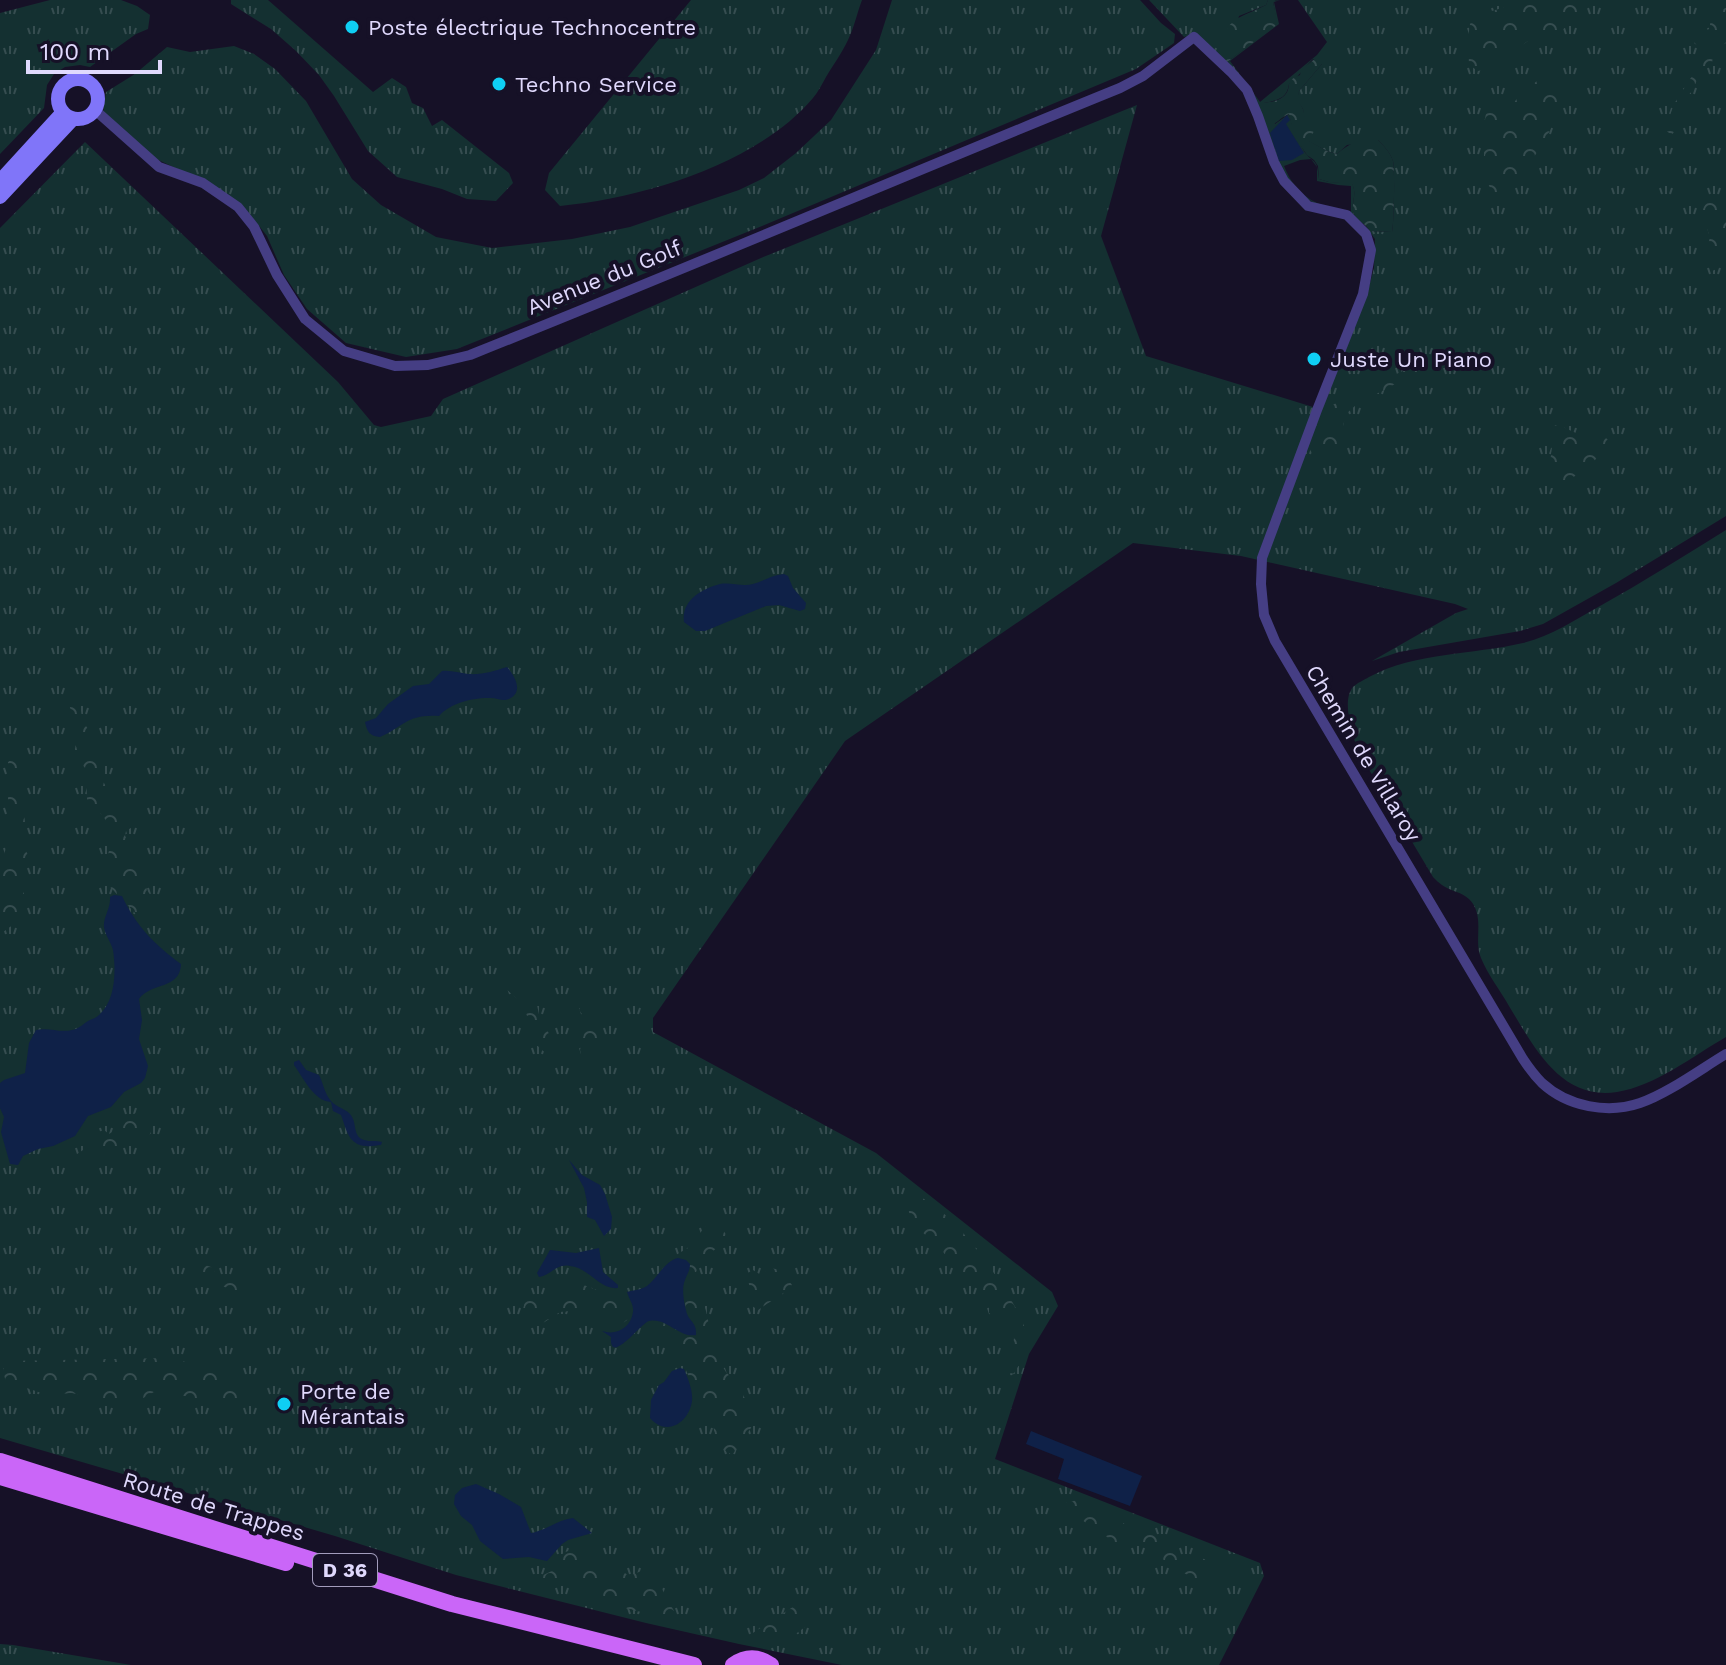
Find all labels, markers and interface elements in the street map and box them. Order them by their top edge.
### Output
place label: Poste électrique Technocentre [368,15,696,40]
marker: Poste électrique Technocentre [343,18,361,36]
scale bar [28,24,160,74]
text: 100 m [40,38,110,66]
place label: Techno Service [515,72,677,97]
marker: Techno Service [490,75,508,93]
street label: Avenue du Golf [523,235,686,320]
place label: Juste Un Piano [1330,347,1492,372]
marker: Juste Un Piano [1305,350,1323,368]
street label: Chemin de Villaroy [1301,660,1426,847]
place label: Porte de Mérantais [300,1379,405,1429]
marker: Porte de Mérantais [275,1395,293,1413]
street label: Route de Trappes [120,1467,308,1546]
road number: D 36 [313,1554,377,1586]

